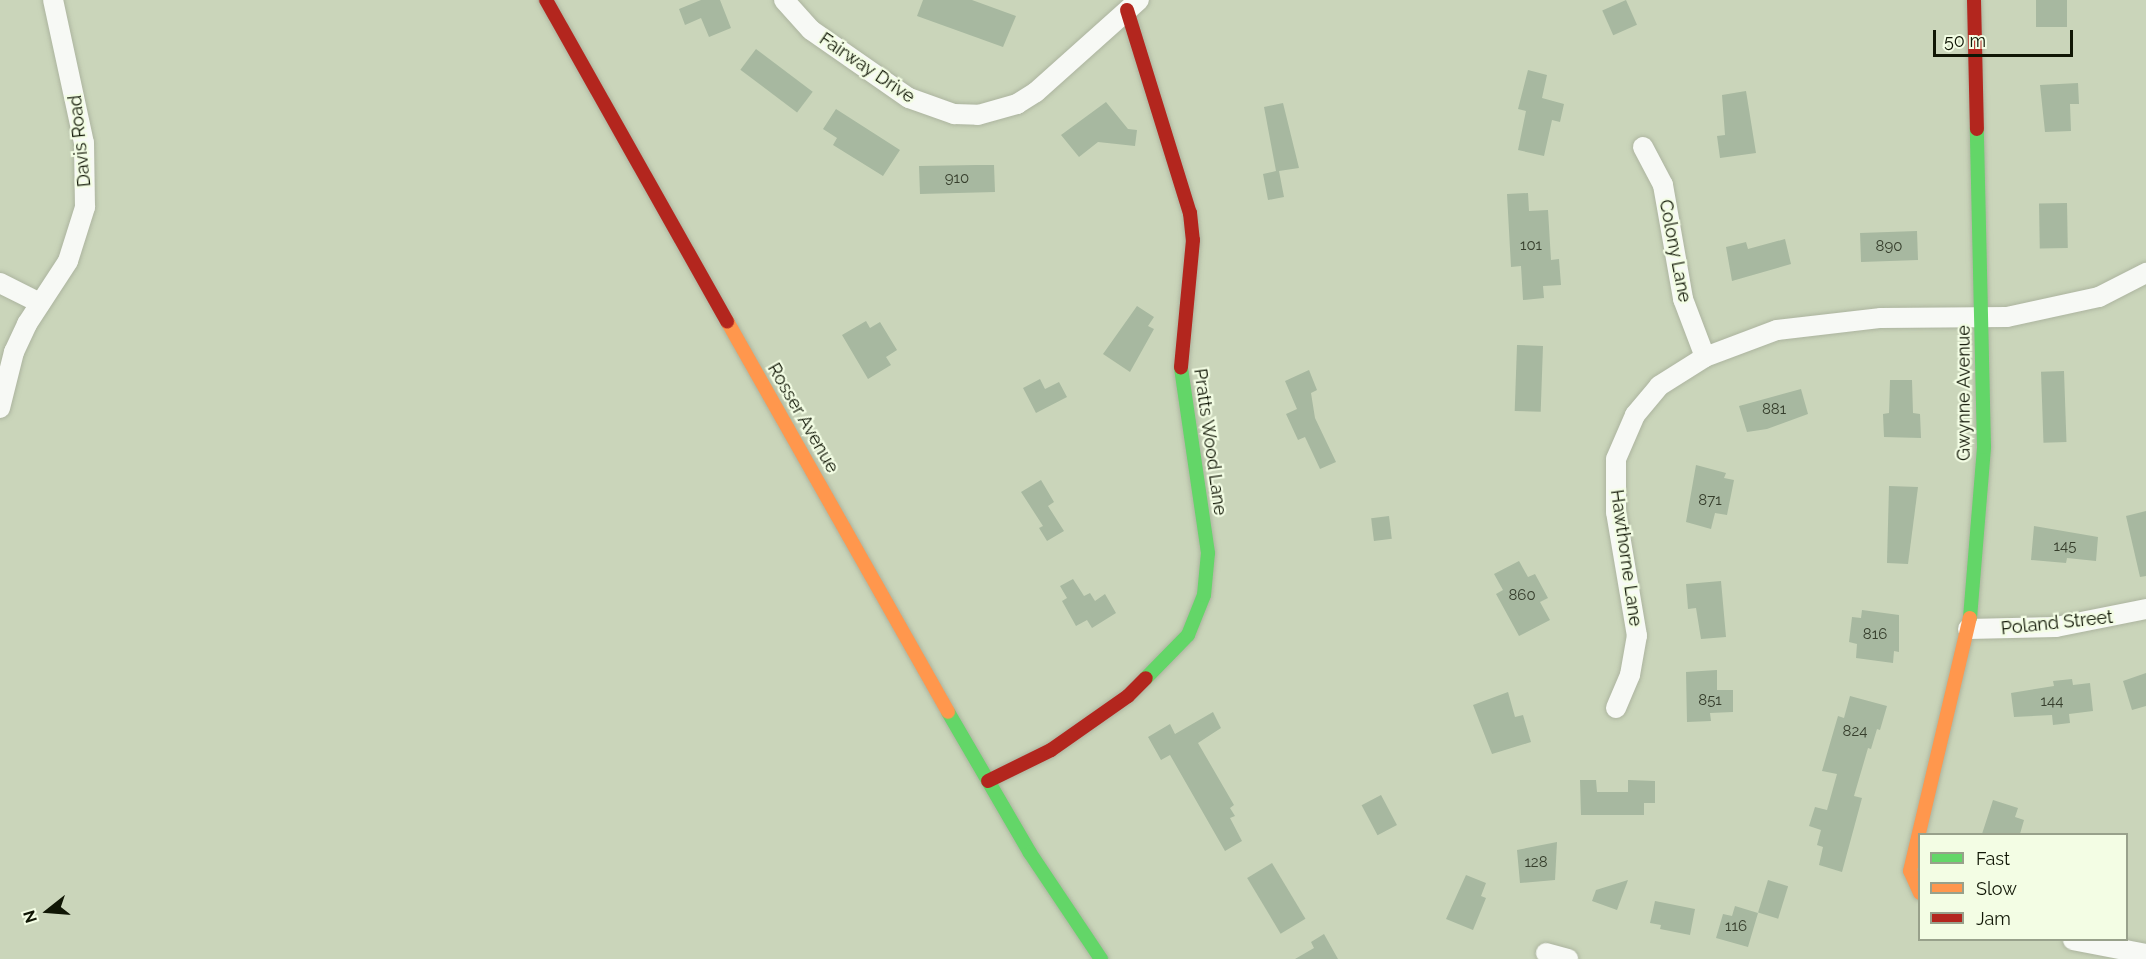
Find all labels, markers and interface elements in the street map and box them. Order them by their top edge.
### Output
scale bar [1936,18,2076,56]
street label: Fairway Drive [815,28,919,108]
text: 50 m [1944,30,1986,51]
street label: Davis Road [64,94,96,188]
house number: 910 [945,170,969,188]
street label: Colony Lane [1654,198,1696,304]
house number: 101 [1520,237,1542,255]
house number: 890 [1876,238,1902,256]
street label: Gwynne Avenue [1953,325,1975,461]
street label: Rosser Avenue [763,359,843,477]
street label: Pratts Wood Lane [1189,367,1231,517]
house number: 881 [1762,401,1786,419]
street label: Hawthorne Lane [1606,488,1646,628]
house number: 871 [1698,492,1722,510]
house number: 145 [2054,538,2076,556]
house number: 860 [1508,587,1536,605]
street label: Poland Street [2000,606,2114,640]
house number: 816 [1863,626,1887,644]
house number: 851 [1698,692,1722,710]
house number: 144 [2041,693,2063,711]
house number: 824 [1843,723,1867,741]
legend [1918,833,2128,941]
text: Fast [1976,848,2010,869]
house number: 128 [1524,854,1548,872]
text: Slow [1976,878,2017,899]
north arrow [18,881,78,941]
text: N [19,908,41,925]
text: Jam [1976,908,2011,929]
house number: 116 [1725,918,1747,936]

